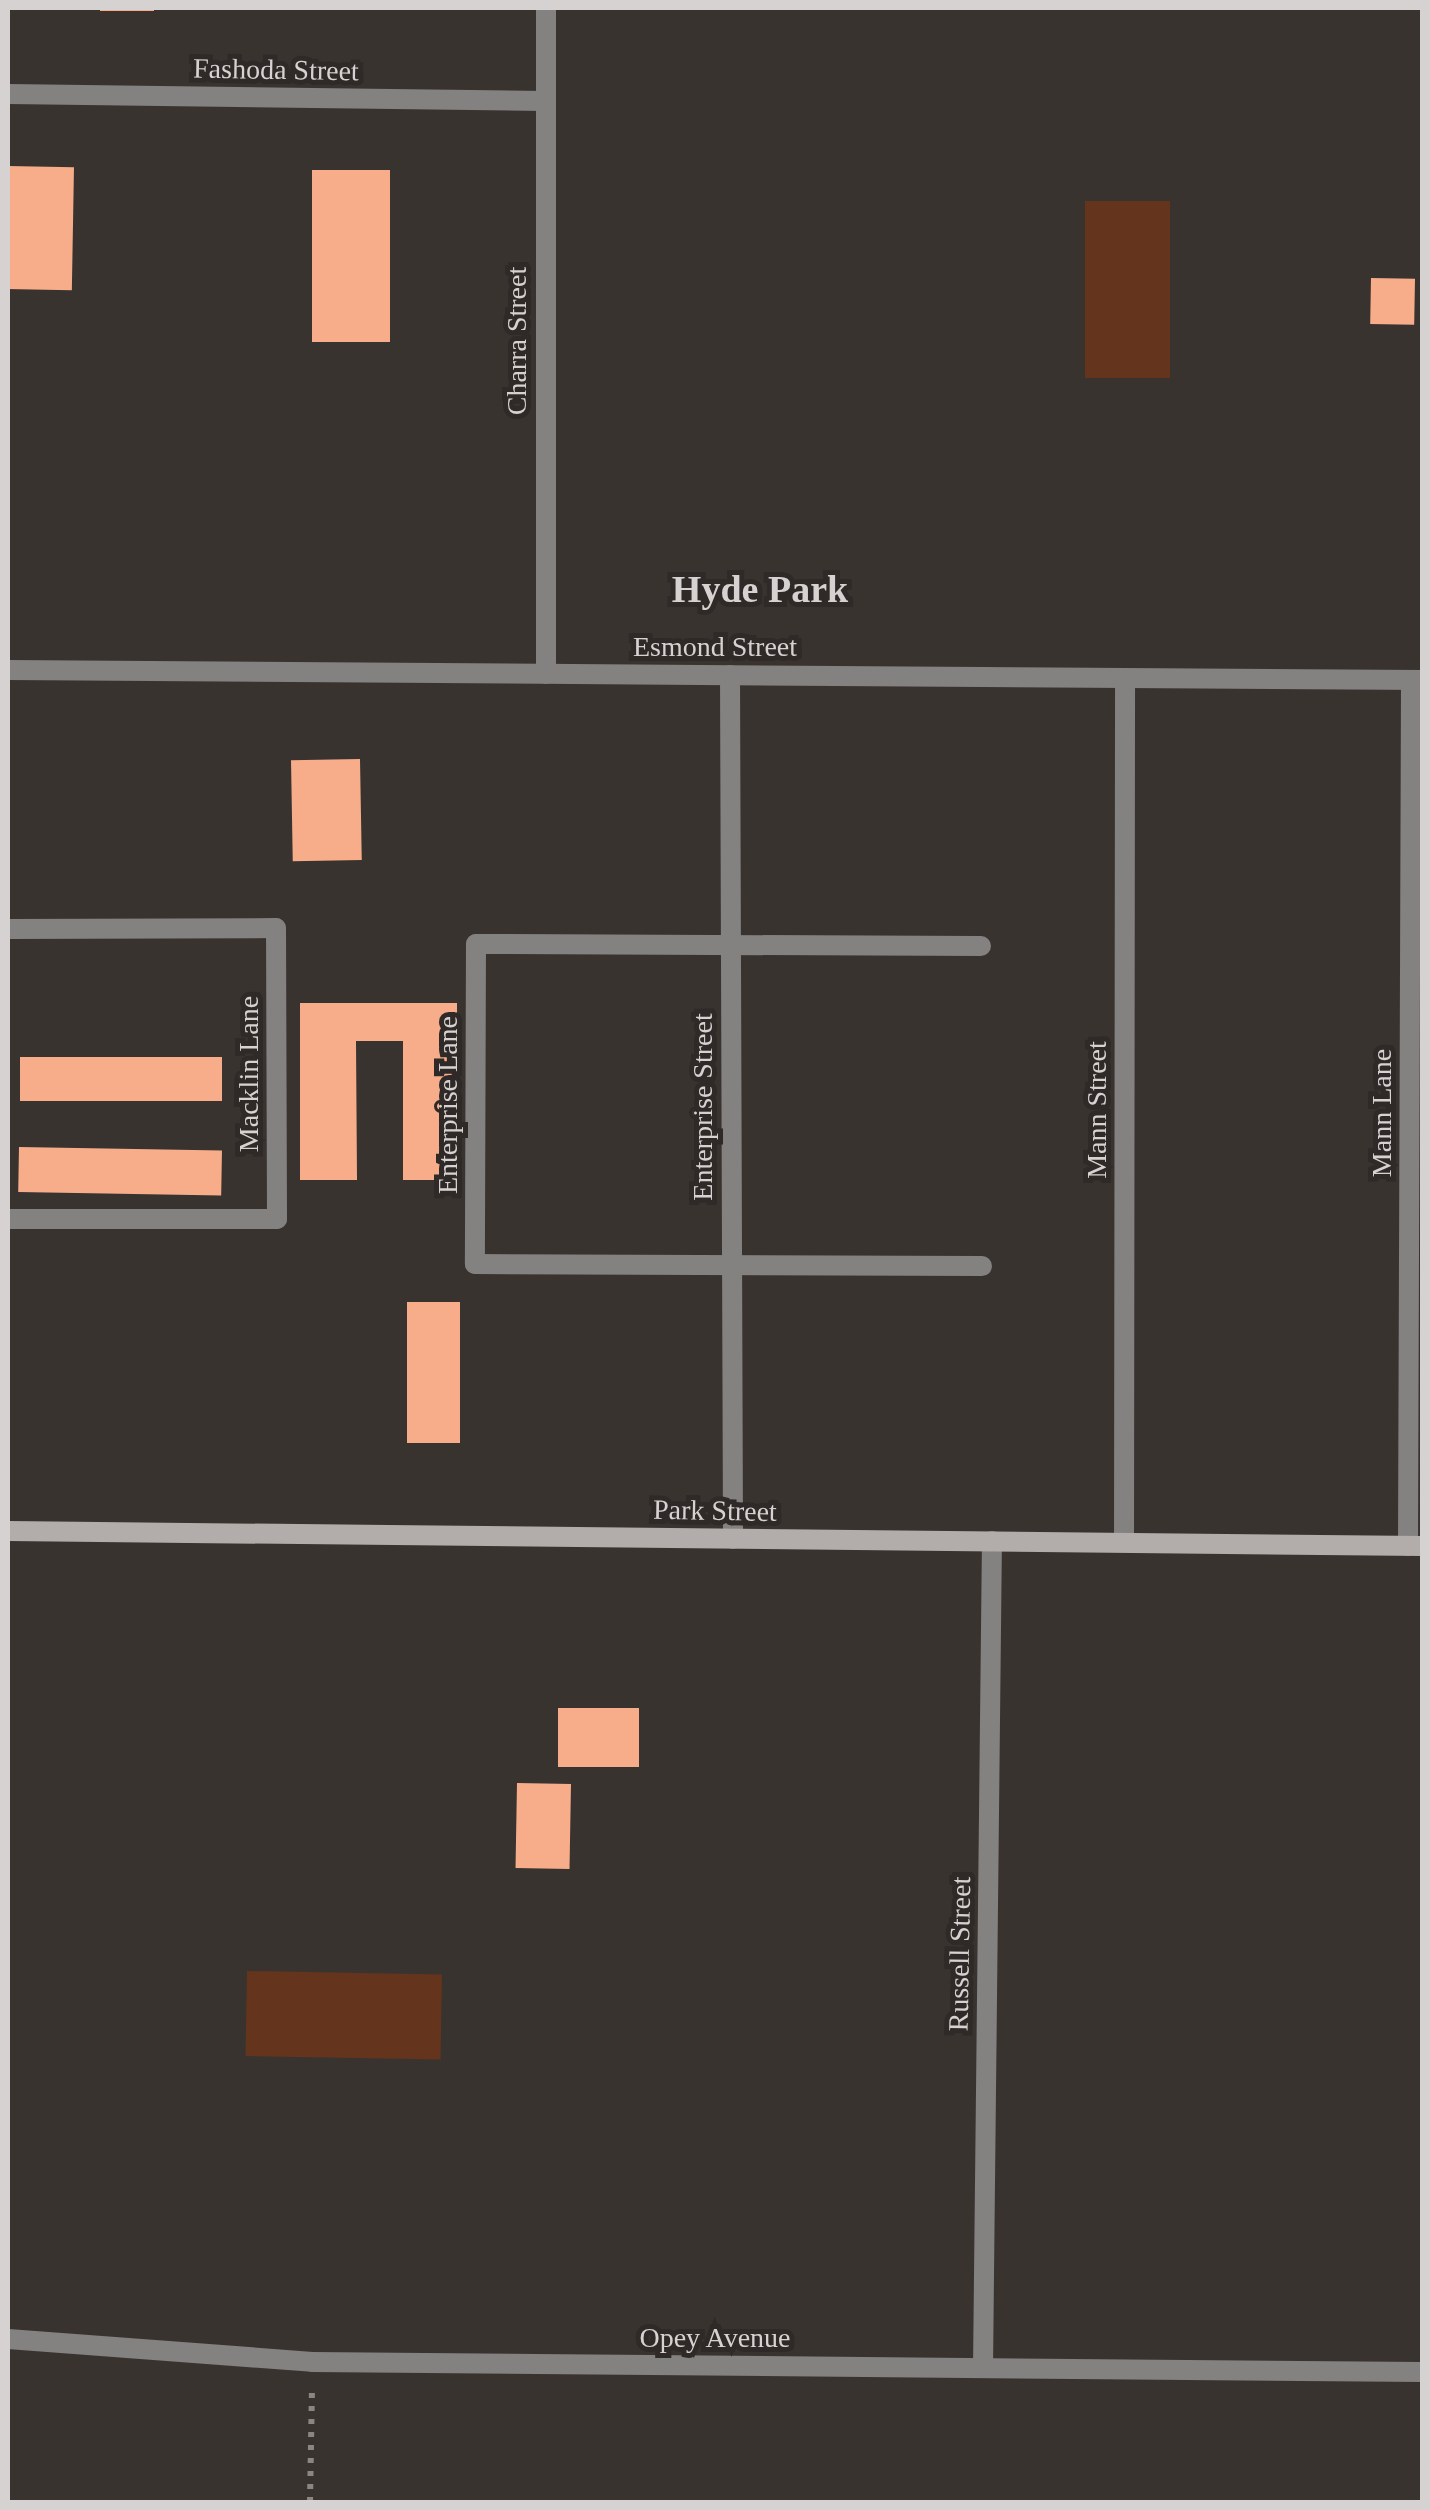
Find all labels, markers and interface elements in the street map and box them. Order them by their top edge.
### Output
street label: Fashoda Street [193,52,359,88]
street label: Charra Street [500,267,534,415]
district label: Hyde Park [672,567,848,613]
street label: Esmond Street [633,630,797,664]
street label: Macklin Lane [232,996,266,1152]
street label: Enterprise Street [686,1013,720,1201]
street label: Enterprise Lane [431,1016,465,1194]
street label: Mann Street [1080,1041,1114,1179]
street label: Mann Lane [1365,1049,1399,1177]
street label: Park Street [653,1493,777,1529]
street label: Russell Street [942,1876,978,2032]
street label: Opey Avenue [639,2321,791,2355]

